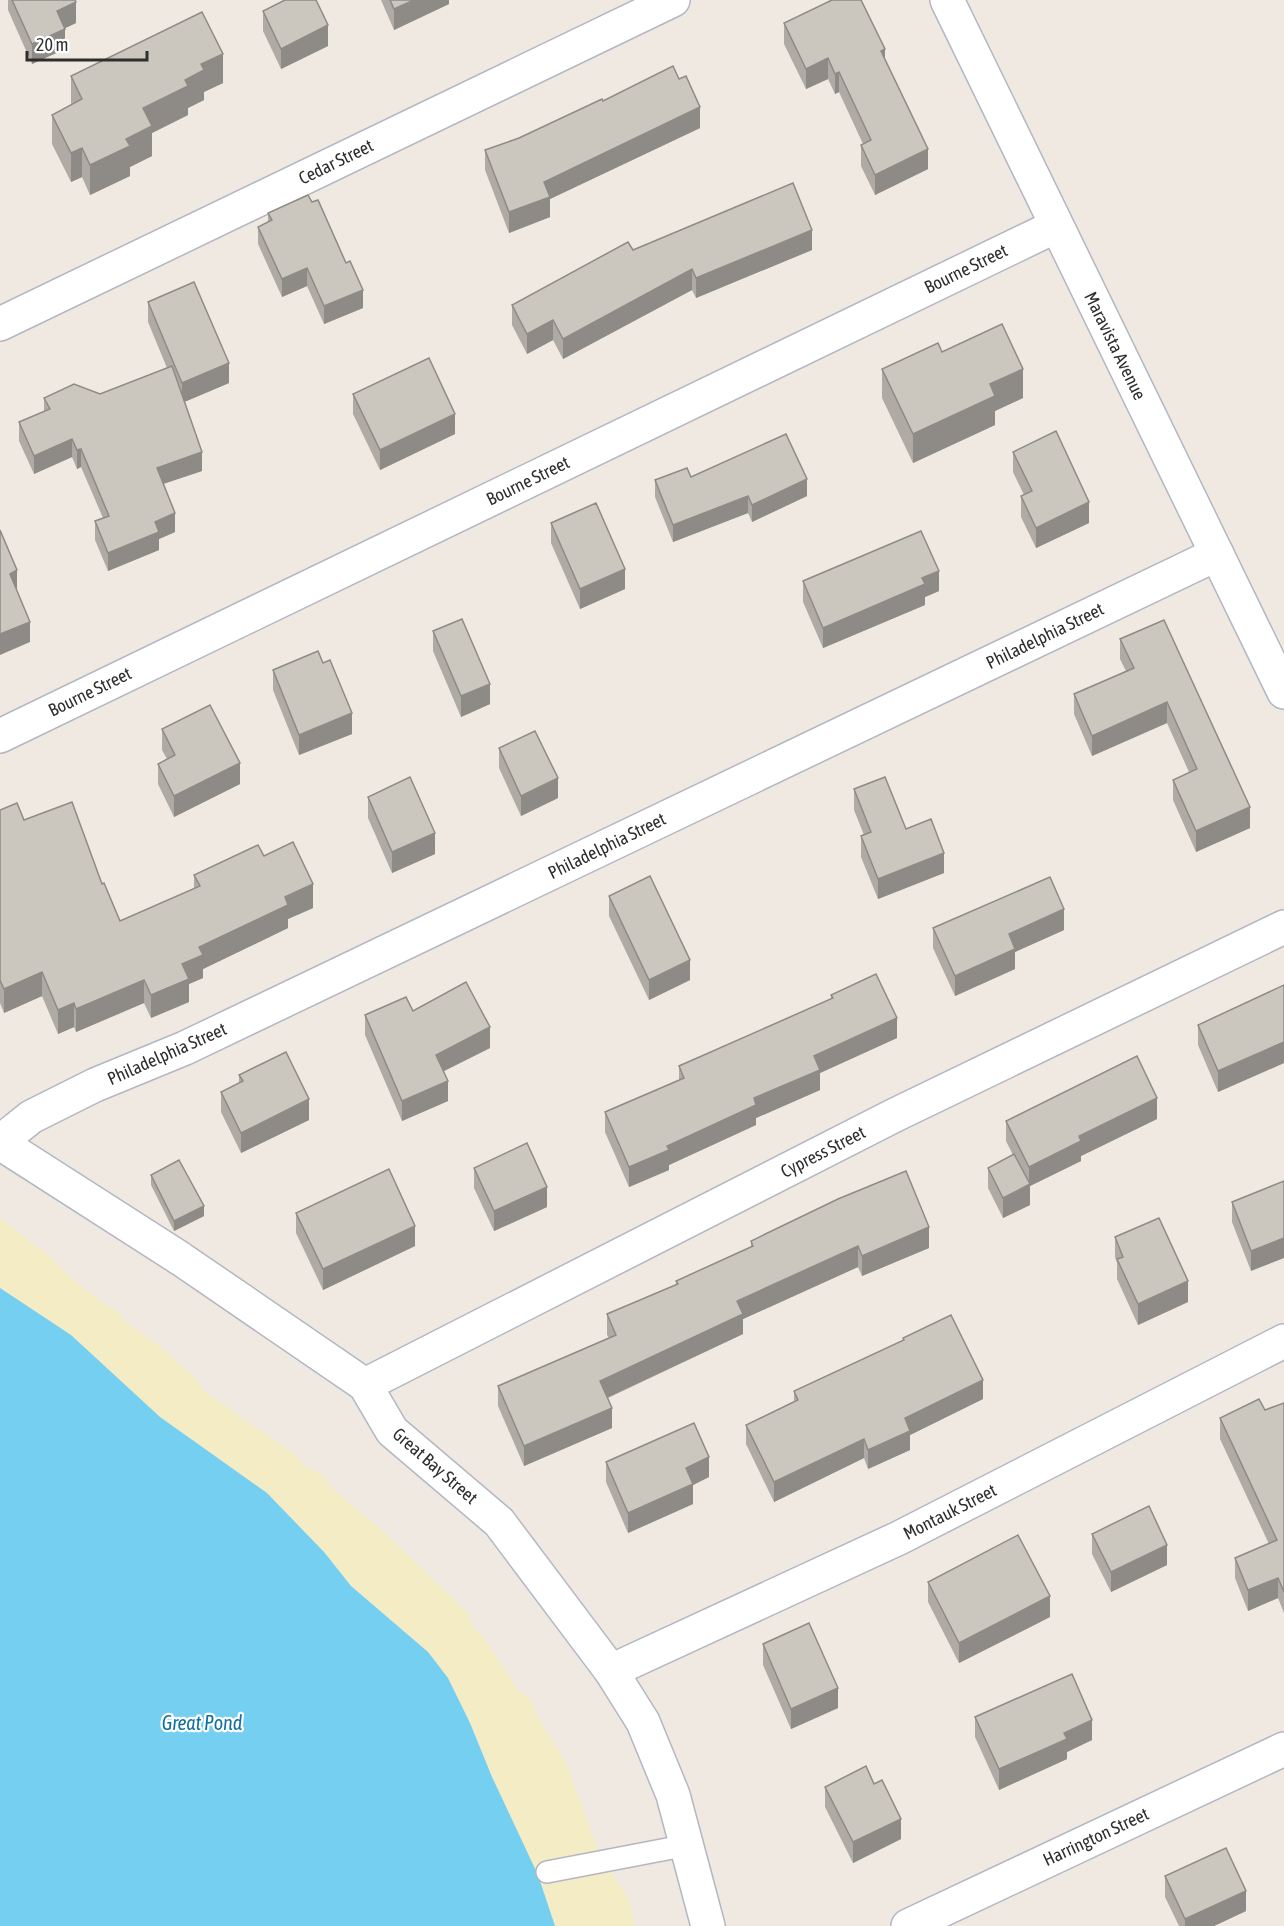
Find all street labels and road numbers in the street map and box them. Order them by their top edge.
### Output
street label: Cedar Street [295,134,376,189]
street label: Bourne Street [921,239,1011,298]
street label: Maravista Avenue [1080,288,1151,403]
street label: Bourne Street [483,451,573,510]
street label: Philadelphia Street [983,598,1107,673]
street label: Bourne Street [45,662,135,721]
street label: Philadelphia Street [545,808,669,883]
street label: Philadelphia Street [104,1018,230,1089]
street label: Cypress Street [777,1121,869,1182]
street label: Great Bay Street [389,1423,482,1508]
street label: Montauk Street [900,1479,1000,1544]
street label: Harrington Street [1040,1803,1152,1870]

